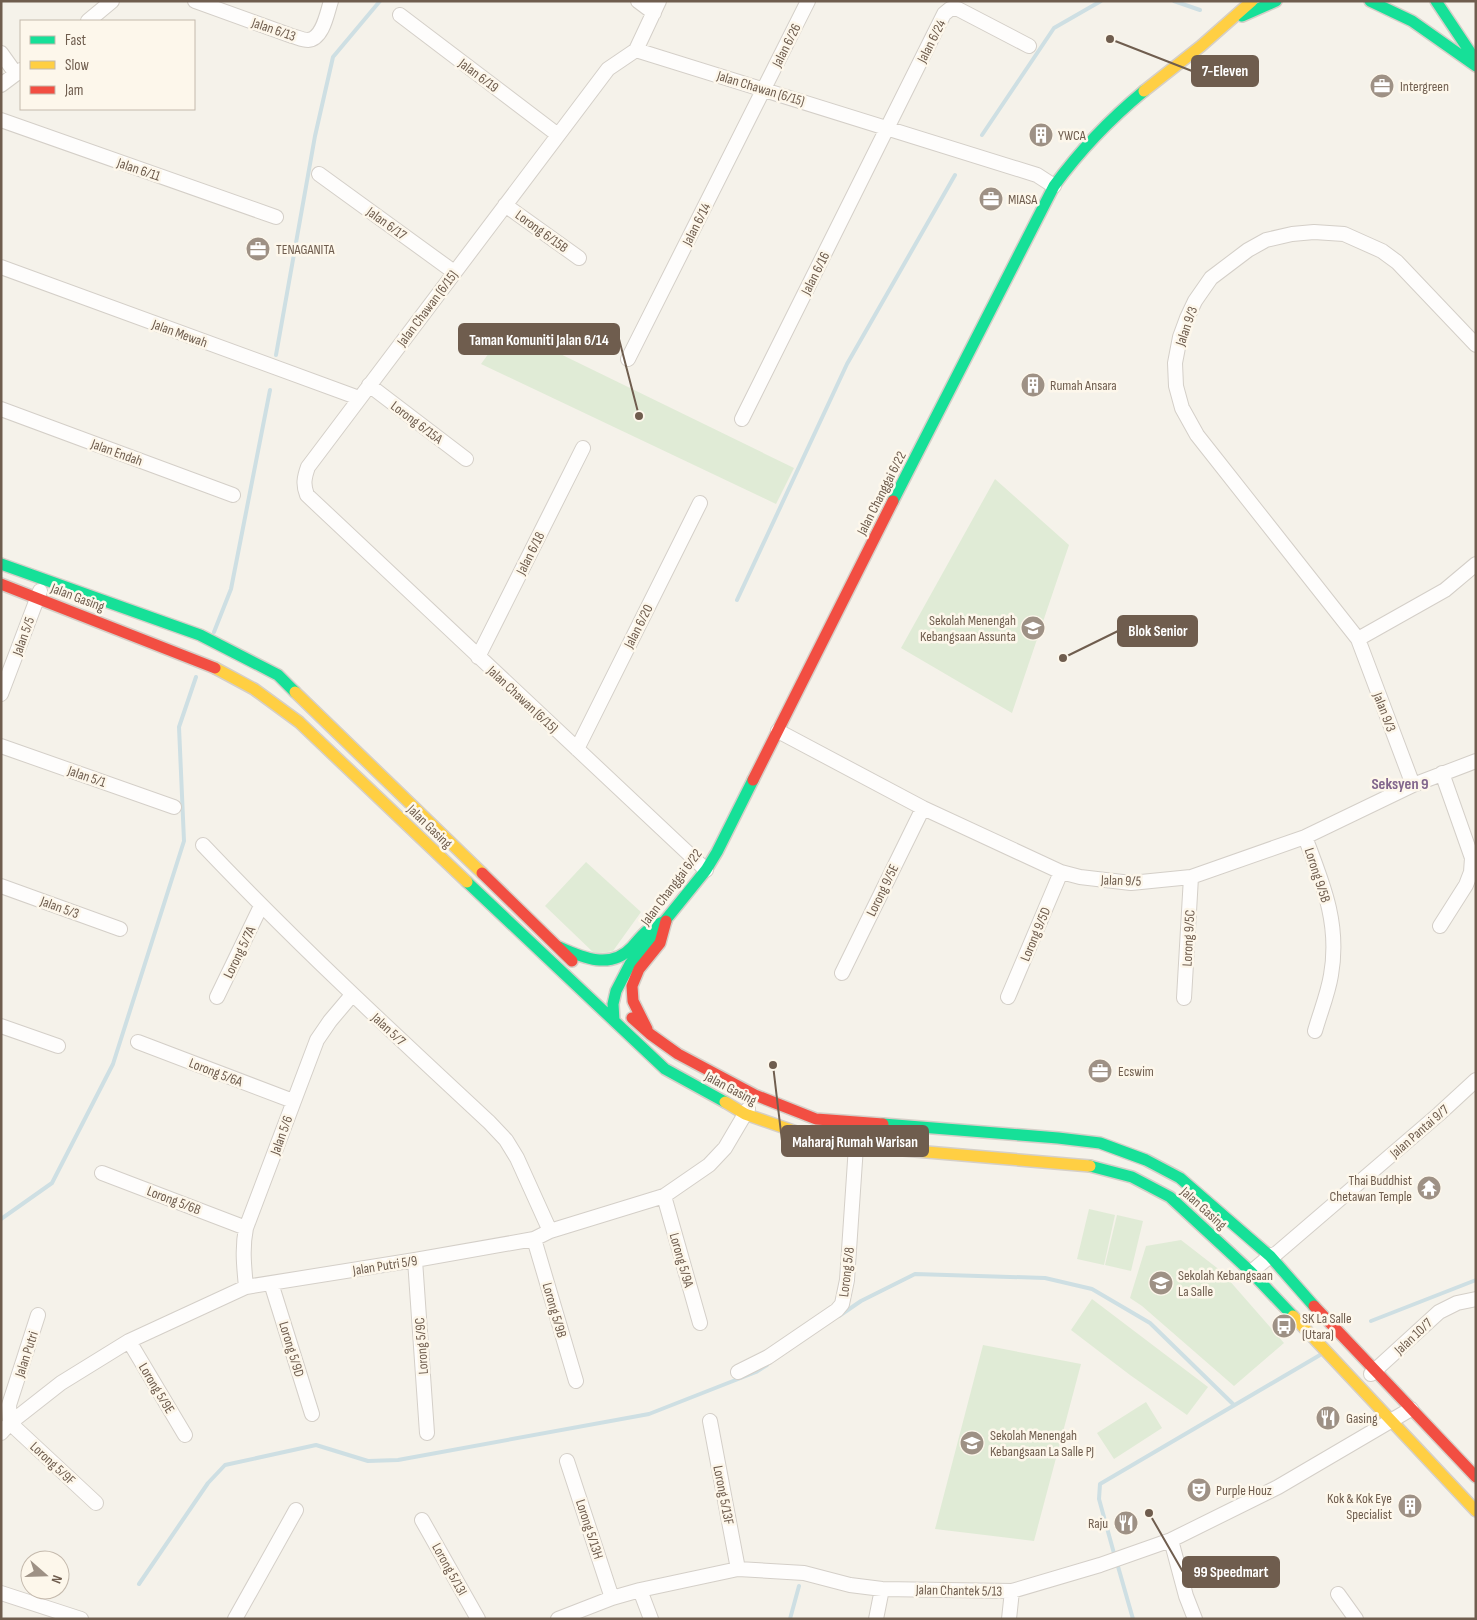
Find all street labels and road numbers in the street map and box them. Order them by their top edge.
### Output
street label: Jalan 6/13 [249,14,298,45]
street label: Jalan 6/24 [913,17,950,67]
street label: Jalan 6/26 [768,21,805,71]
street label: Jalan 6/19 [455,54,502,96]
street label: Jalan Chawan (6/15) [714,67,807,110]
street label: Jalan 6/11 [114,154,163,185]
street label: Jalan 6/14 [678,200,714,249]
street label: Jalan 6/17 [363,203,410,244]
street label: Lorong 6/15B [512,207,571,256]
street label: Jalan 6/16 [797,249,833,298]
street label: Jalan Chawan (6/15) [393,267,461,350]
street label: Jalan 9/3 [1171,304,1201,349]
street label: Jalan Mewah [149,315,210,351]
street label: Lorong 6/15A [387,397,447,448]
street label: Jalan Endah [88,435,145,470]
street label: Jalan Changgai 6/22 [853,448,910,539]
street label: Jalan 6/18 [512,529,548,578]
street label: Jalan Gasing [48,579,107,616]
street label: Jalan 6/20 [620,602,657,652]
street label: Jalan 5/5 [8,614,38,659]
street label: Jalan Chawan (6/15) [483,662,562,736]
street label: Jalan 9/3 [1369,689,1400,734]
street label: Jalan 5/1 [65,762,108,791]
street label: Jalan Gasing [403,800,456,852]
street label: Jalan Changgai 6/22 [636,845,706,930]
street label: Lorong 9/5B [1301,846,1334,905]
street label: Lorong 9/5E [863,861,902,919]
street label: Jalan 9/5 [1100,871,1142,890]
street label: Jalan 5/3 [37,892,82,922]
street label: Lorong 9/5D [1016,905,1054,964]
street label: Lorong 9/5C [1179,909,1198,967]
street label: Lorong 5/7A [220,922,260,981]
street label: Jalan 5/7 [367,1009,409,1050]
street label: Lorong 5/6A [187,1054,246,1091]
street label: Jalan Gasing [701,1067,760,1109]
street label: Jalan Pantai 9/7 [1386,1101,1453,1162]
street label: Jalan 5/6 [266,1113,296,1158]
street label: Lorong 5/6B [144,1182,203,1218]
street label: Jalan Gasing [1176,1183,1230,1234]
street label: Lorong 5/9A [666,1231,698,1290]
street label: Lorong 5/8 [835,1246,858,1298]
street label: Jalan Putri 5/9 [351,1252,419,1279]
street label: Lorong 5/9B [539,1281,570,1340]
street label: Jalan 10/7 [1390,1314,1436,1359]
street label: Lorong 5/9C [411,1317,432,1375]
street label: Lorong 5/9D [275,1319,308,1379]
street label: Jalan Putri [11,1329,42,1380]
street label: Lorong 5/9E [135,1360,178,1417]
street label: Lorong 5/9F [27,1438,79,1489]
street label: Lorong 5/13F [709,1464,738,1527]
street label: Lorong 5/13H [572,1497,607,1561]
street label: Lorong 5/13I [428,1540,471,1599]
street label: Jalan Chantek 5/13 [915,1581,1003,1600]

